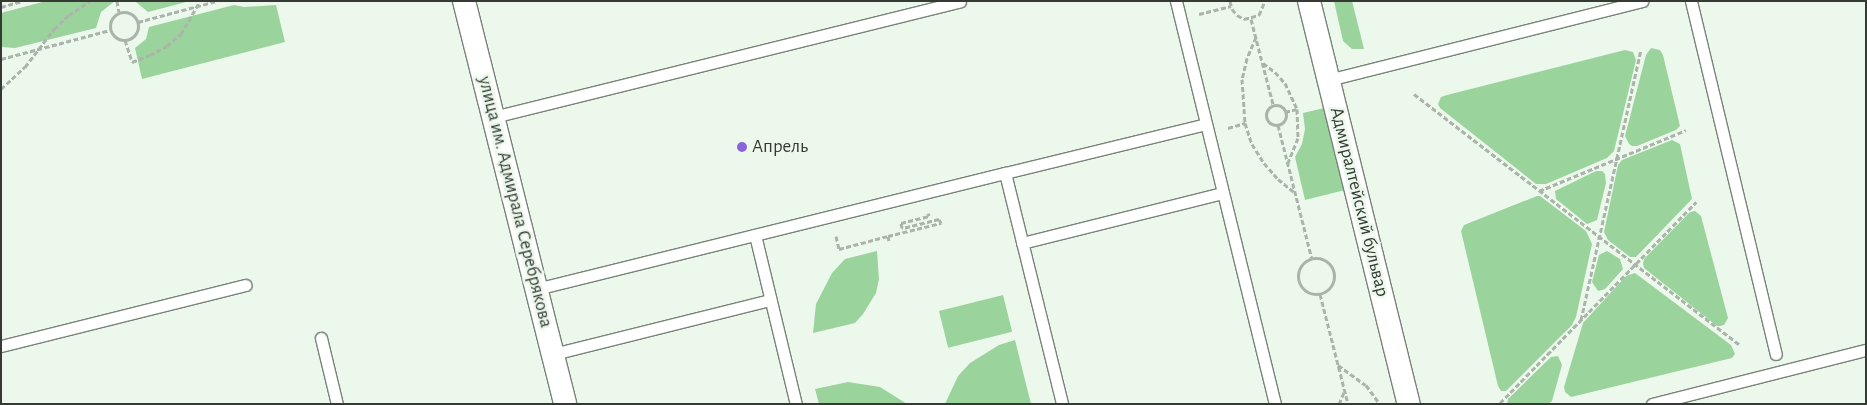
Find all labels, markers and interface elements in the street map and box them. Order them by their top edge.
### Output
street label: улица им. Адмирала Серебрякова [473,74,557,330]
street label: Адмиралтейский бульвар [1324,105,1394,299]
place label: Апрель [752,136,808,158]
marker: Апрель [736,141,748,153]

